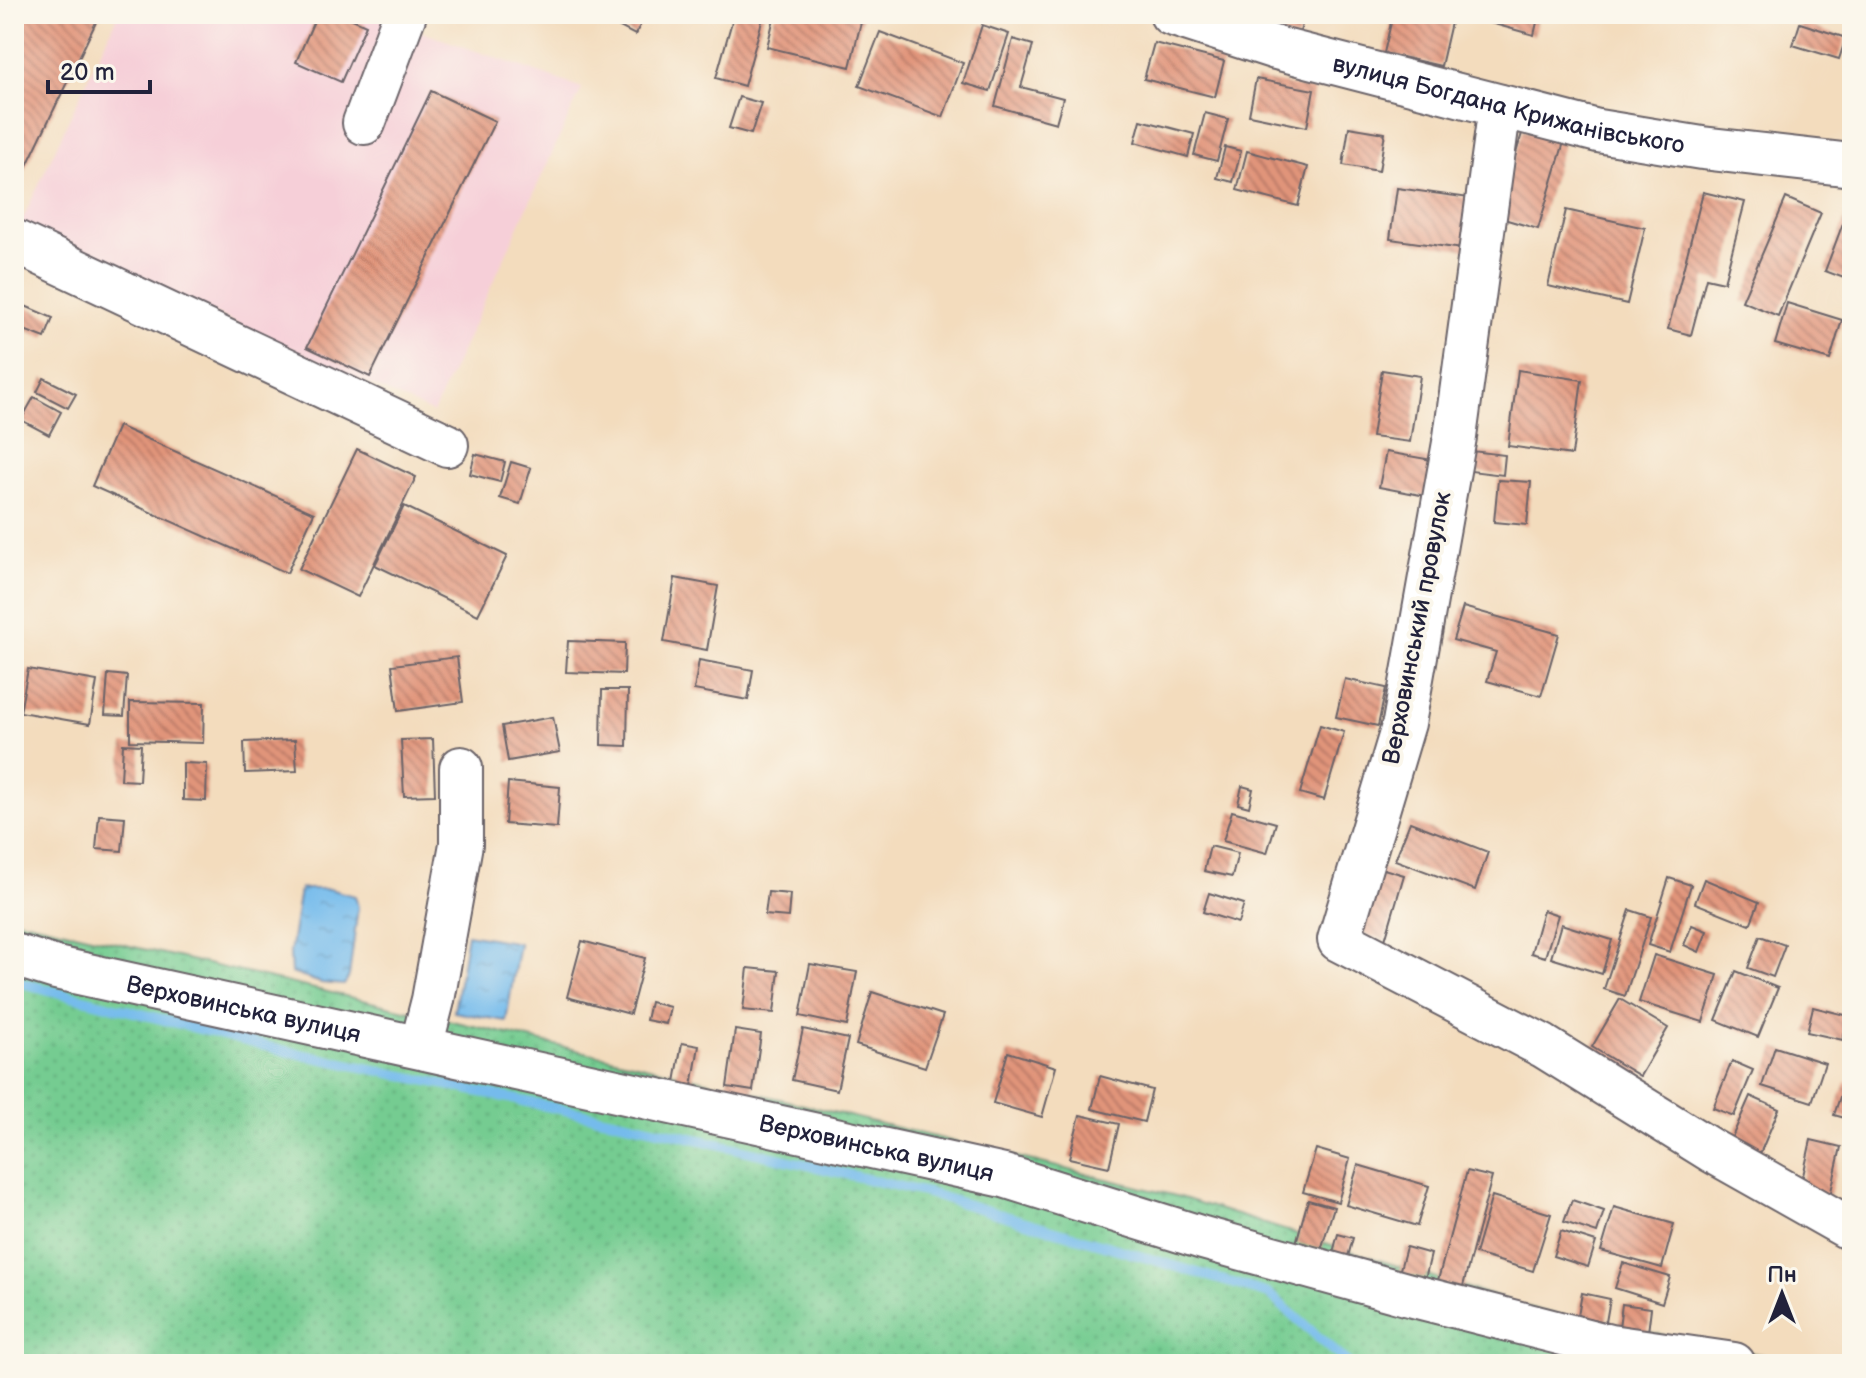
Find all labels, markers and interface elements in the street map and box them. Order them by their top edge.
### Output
scale bar [48,44,150,94]
street label: вулиця Богдана Крижанівського [1330,49,1687,159]
text: 20 m [60,58,115,87]
street label: Верховинський провулок [1376,489,1458,767]
street label: Верховинська вулиця [124,969,364,1049]
street label: Верховинська вулиця [756,1108,997,1188]
north arrow [1742,1254,1822,1334]
text: Пн [1767,1262,1797,1289]

